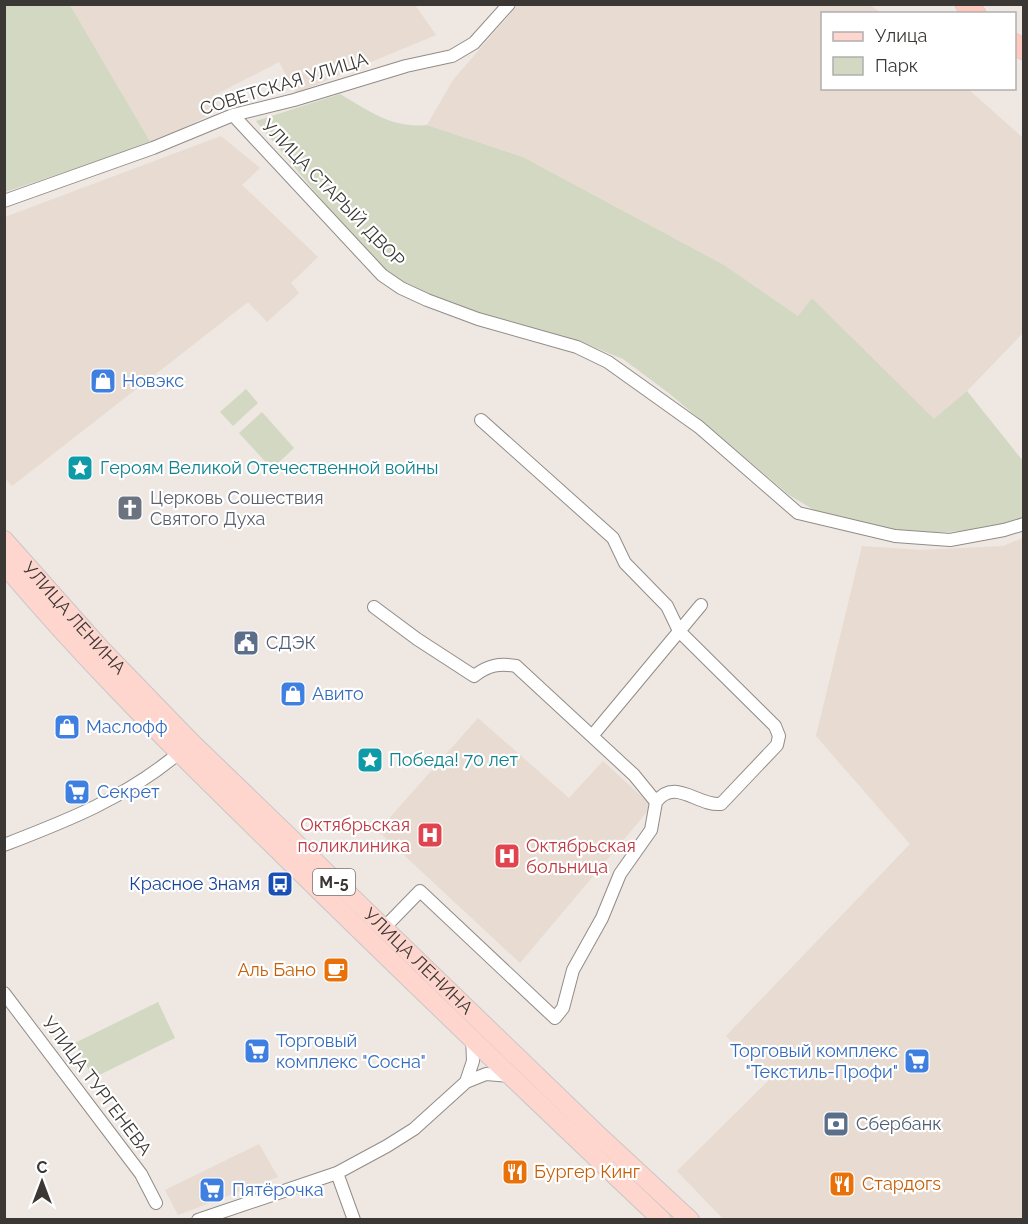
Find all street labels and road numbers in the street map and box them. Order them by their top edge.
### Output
street label: СОВЕТСКАЯ УЛИЦА [197,48,370,119]
street label: УЛИЦА СТАРЫЙ ДВОР [258,115,409,271]
street label: УЛИЦА ЛЕНИНА [19,557,130,678]
road number: М-5 [313,869,355,895]
street label: УЛИЦА ЛЕНИНА [359,903,477,1018]
street label: УЛИЦА ТУРГЕНЕВА [38,1012,156,1159]

